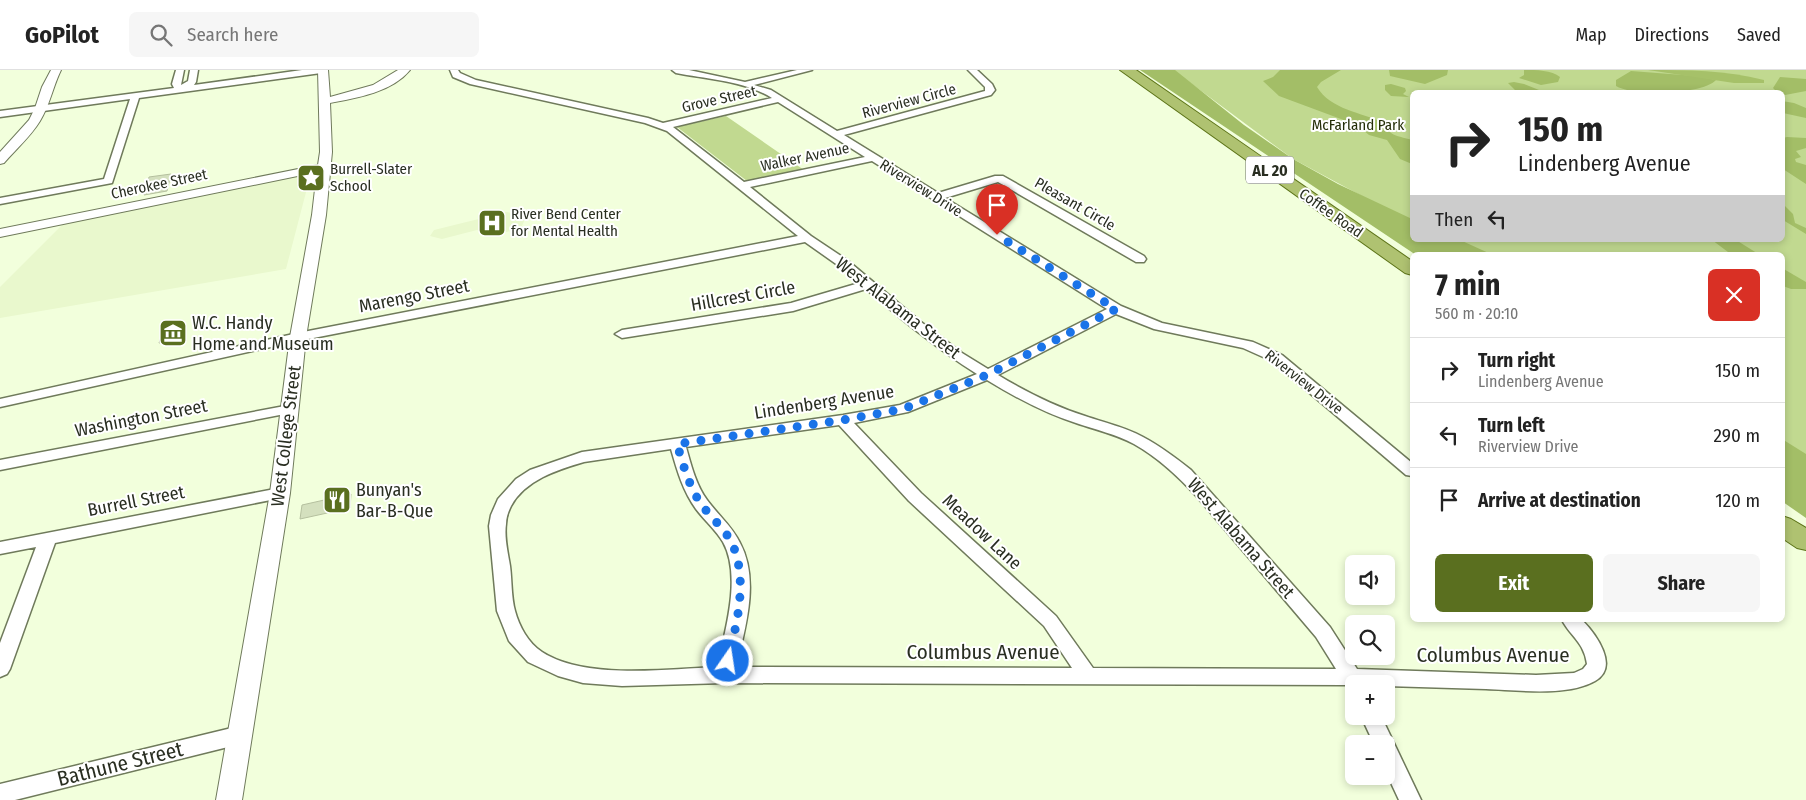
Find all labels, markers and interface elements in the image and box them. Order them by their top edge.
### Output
search box [129,12,479,57]
text: GoPilot [25,21,99,49]
icon: search [147,21,175,49]
text: Search here [187,23,279,46]
text: Map [1575,24,1607,46]
text: Directions [1635,24,1709,46]
text: Saved [1737,24,1781,46]
street label: Riverview Circle [860,80,958,122]
street label: Grove Street [680,82,758,116]
text: 150 m [1518,108,1603,150]
icon: right [1435,110,1500,175]
park label: McFarland Park [1312,116,1404,134]
street label: Walker Avenue [759,139,851,175]
text: Lindenberg Avenue [1518,150,1691,177]
street label: Riverview Drive [876,155,966,221]
road number: AL 20 [1246,156,1294,184]
place label: Burrell-Slater School [330,160,413,195]
place icon: Burrell-Slater School [296,163,326,193]
street label: Cherokee Street [109,165,209,203]
street label: Pleasant Circle [1032,174,1118,234]
pin [976,184,1018,235]
street label: Coffee Road [1296,184,1366,242]
icon: arrive [983,191,1011,219]
place label: River Bend Center for Mental Health [511,205,622,240]
icon: left [1483,205,1511,233]
hospital icon: River Bend Center for Mental Health [477,208,507,238]
text: Then [1435,208,1473,231]
street label: West Alabama Street [831,252,965,364]
text: 7 min [1435,267,1500,303]
button: close [1708,269,1760,321]
street label: Marengo Street [357,275,471,317]
street label: Hillcrest Circle [689,276,797,316]
text: 560 m · 20:10 [1435,304,1518,323]
place label: W.C. Handy Home and Museum [192,312,334,355]
museum icon: W.C. Handy Home and Museum [158,318,188,348]
street label: Riverview Drive [1261,346,1347,418]
text: Turn right [1478,349,1555,372]
icon: right [1435,356,1463,384]
text: 150 m [1715,359,1760,382]
street label: West College Street [266,364,306,508]
text: Lindenberg Avenue [1478,372,1604,391]
street label: Lindenberg Avenue [752,380,896,424]
street label: Washington Street [73,394,209,442]
text: Turn left [1478,414,1545,437]
icon: left [1435,421,1463,449]
text: 290 m [1714,424,1760,447]
text: Riverview Drive [1478,437,1578,456]
street label: West Alabama Street [1183,473,1299,603]
place label: Bunyan's Bar-B-Que [356,479,433,522]
street label: Burrell Street [86,481,186,521]
restaurant icon: Bunyan's Bar-B-Que [322,485,352,515]
icon: arrive [1435,486,1463,514]
text: Arrive at destination [1478,489,1641,512]
text: 120 m [1715,489,1760,512]
street label: Meadow Lane [938,490,1026,574]
button: Exit [1435,554,1593,612]
button: Share [1603,554,1760,612]
map controls [1345,555,1395,785]
button: sound [1345,555,1395,605]
button: search [1345,615,1395,665]
position arrow [701,634,753,686]
street label: Columbus Avenue [906,639,1060,665]
street label: Columbus Avenue [1416,642,1570,668]
button: + [1345,675,1395,725]
button: − [1345,735,1395,785]
street label: Bathune Street [54,736,186,792]

